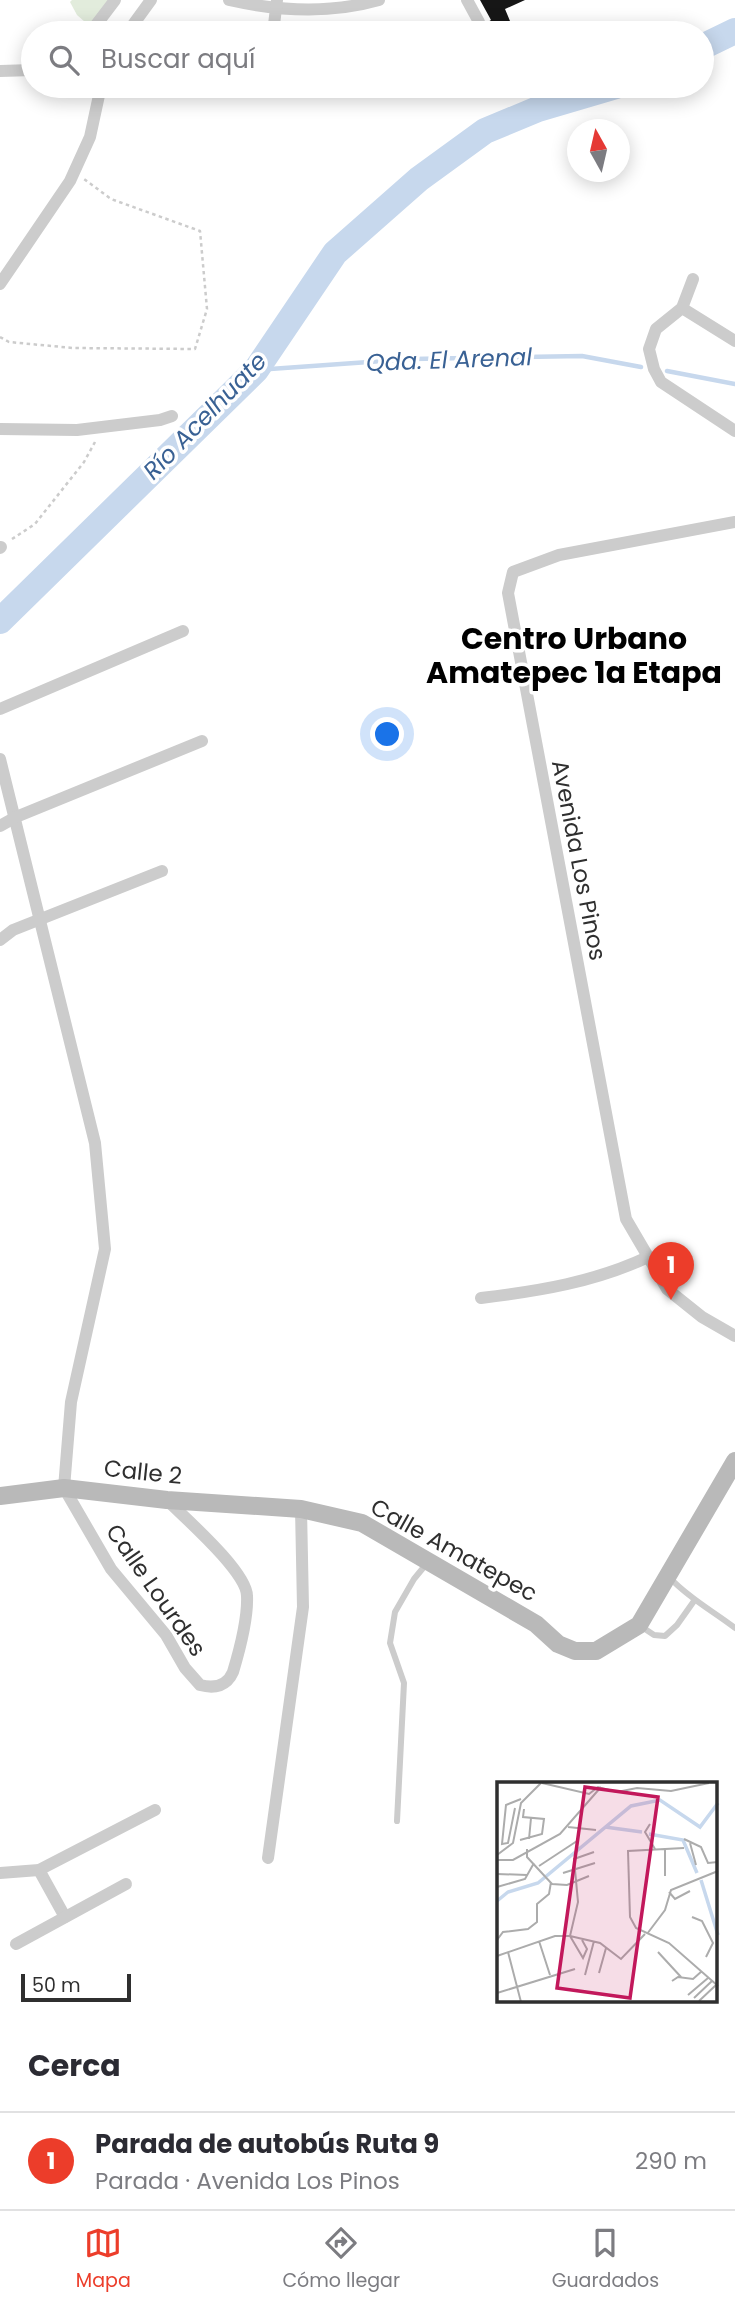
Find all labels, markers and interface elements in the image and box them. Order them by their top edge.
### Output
search box [21,21,714,98]
icon: search [45,41,83,79]
text: Buscar aquí [101,41,255,77]
north arrow [567,119,630,182]
water label: Qda. El Arenal [365,340,533,379]
water label: Río Acelhuate [135,345,274,486]
district label: Centro Urbano Amatepec 1a Etapa [426,617,722,694]
your location [370,717,404,751]
street label: Avenida Los Pinos [544,757,614,963]
pin: 1 [648,1242,694,1300]
street label: Calle 2 [102,1452,184,1492]
street label: Calle Amatepec [365,1491,543,1609]
street label: Calle Lourdes [98,1517,214,1663]
inset map [497,1782,718,2002]
scale bar [21,1971,131,2003]
text: 50 m [32,1972,81,1999]
text: Cerca [28,2044,121,2087]
text: Parada de autobús Ruta 9 [95,2126,439,2162]
text: 1 [47,2145,55,2177]
text: 290 m [635,2145,707,2177]
text: Parada · Avenida Los Pinos [95,2165,400,2197]
tab: Mapa [76,2224,131,2295]
tab: Cómo llegar [282,2224,400,2295]
tab: Guardados [552,2224,659,2295]

